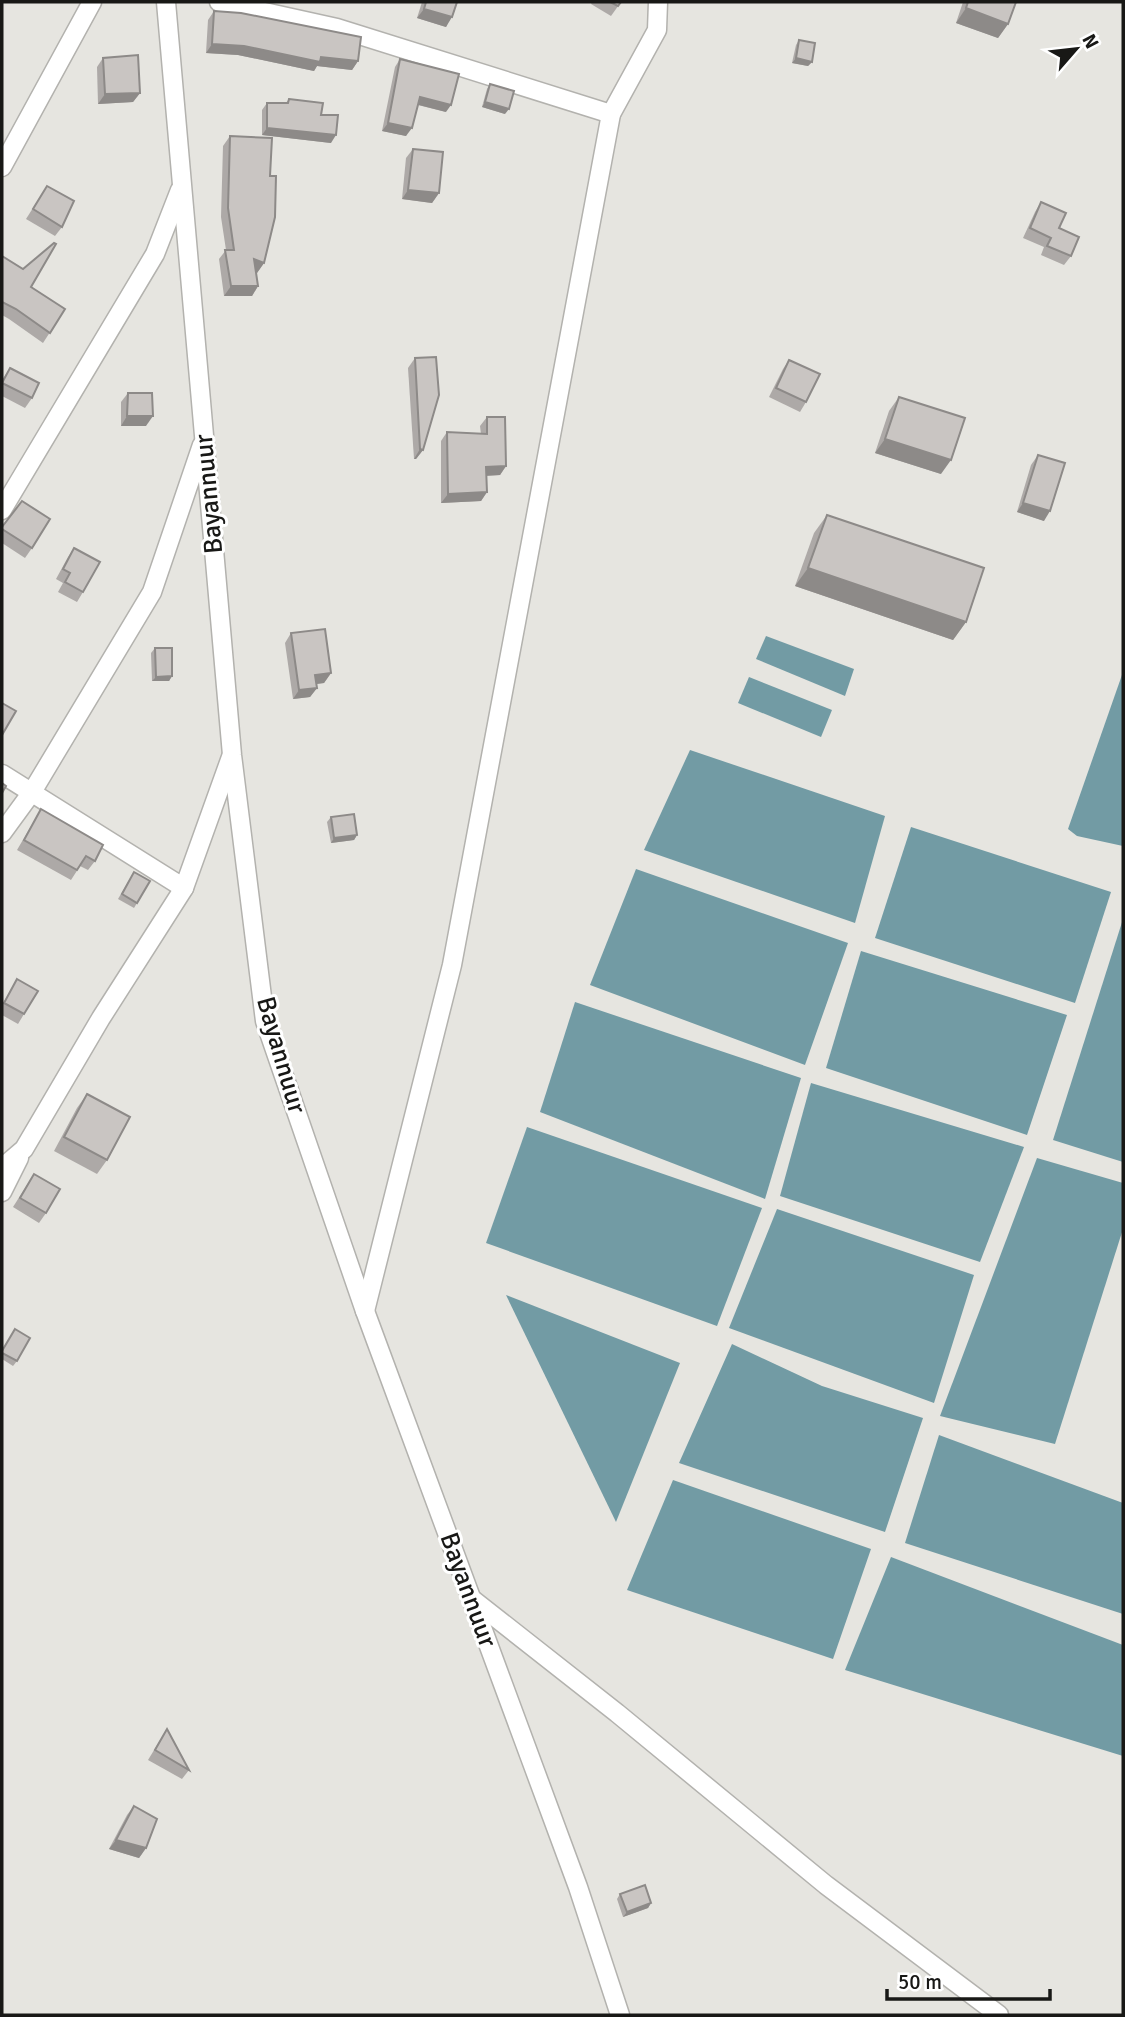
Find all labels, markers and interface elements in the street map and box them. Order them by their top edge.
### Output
north arrow [1041,14,1111,84]
text: N [1076,30,1104,53]
street label: Bayannuur [188,432,230,555]
street label: Bayannuur [249,993,313,1117]
street label: Bayannuur [432,1528,504,1652]
scale bar [887,1958,1050,2002]
text: 50 m [898,1969,942,1995]

